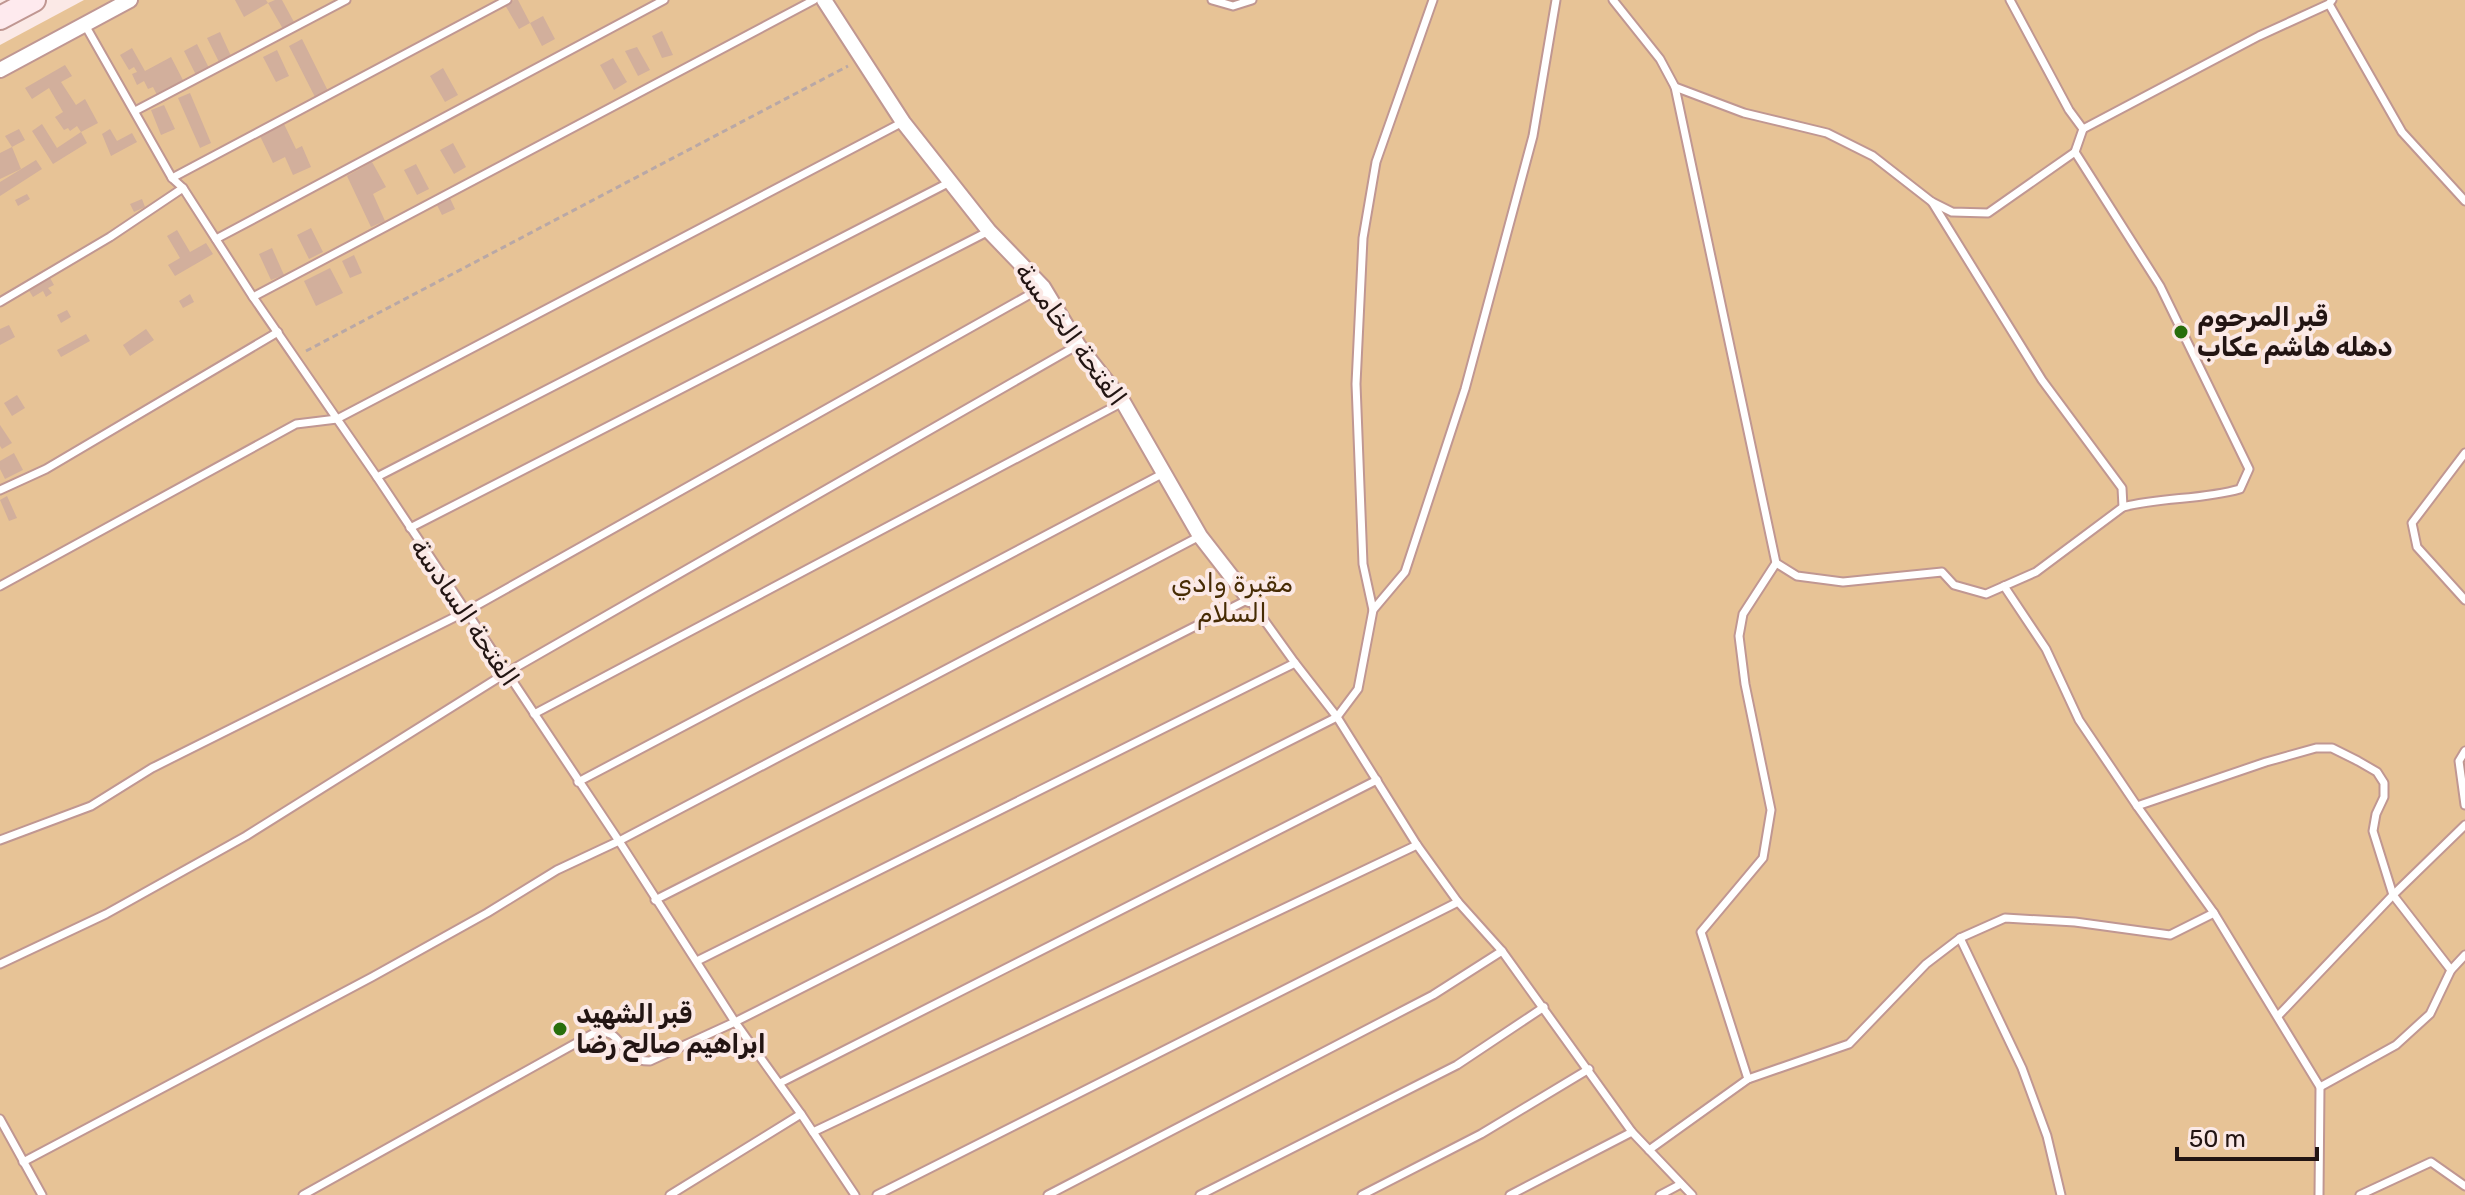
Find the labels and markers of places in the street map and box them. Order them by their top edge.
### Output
place label: قبر المرحوم دهله هاشم عكاب [2197,302,2393,364]
marker: قبر المرحوم دهله هاشم عكاب [2172,323,2190,341]
place label: قبر الشهيد ابراهيم صالح رضا [576,999,766,1062]
marker: قبر الشهيد ابراهيم صالح رضا [551,1020,569,1038]

